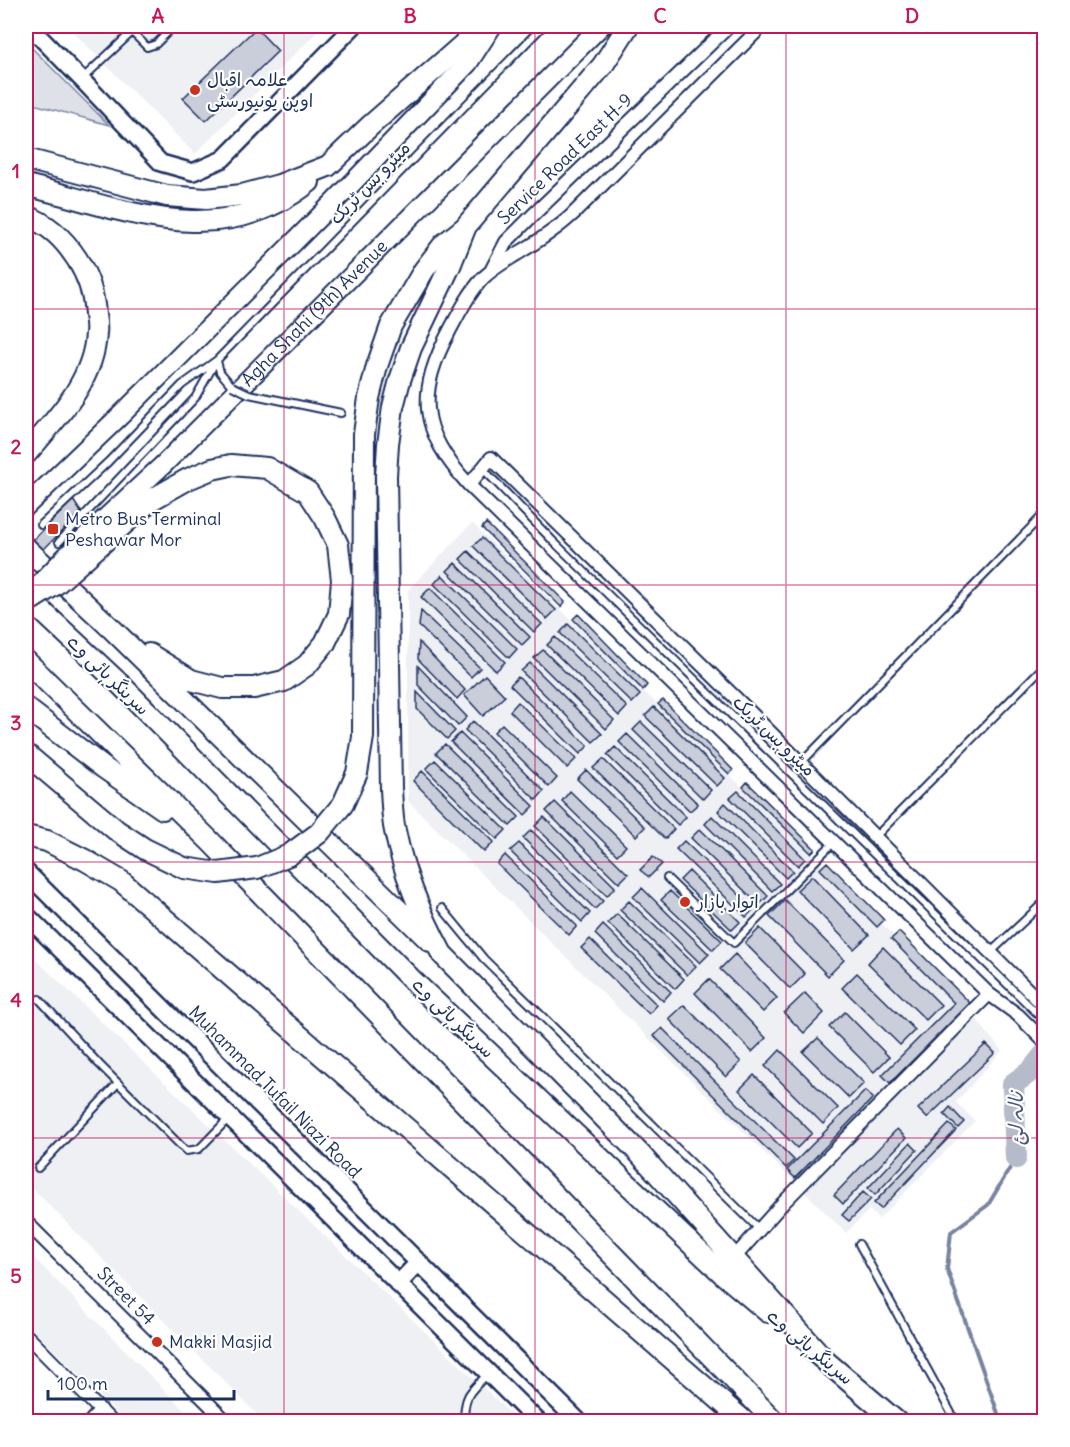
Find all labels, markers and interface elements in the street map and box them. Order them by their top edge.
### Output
text: A [152,3,165,28]
text: B [403,3,417,28]
text: C [653,3,667,28]
text: D [905,3,919,28]
place label: علامہ اقبال اوپن یونیورسٹی [207,68,313,113]
marker: علامہ اقبال اوپن یونیورسٹی [188,83,202,97]
street label: Service Road East H-9 [492,88,637,229]
street label: میٹرو بس ٹریک [324,136,415,229]
text: 1 [12,158,20,183]
street label: Agha Shahi (9th) Avenue [236,235,392,391]
text: 2 [11,434,22,459]
place label: Metro Bus Terminal Peshawar Mor [65,507,221,551]
marker: Metro Bus Terminal Peshawar Mor [46,522,60,536]
street label: سرینگر ہائی وے [61,630,155,721]
street label: میٹرو بس ٹریک [728,690,821,781]
text: 3 [10,710,22,735]
place label: اتوار بازار [695,890,759,913]
marker: اتوار بازار [678,895,692,909]
street label: سرینگر ہائی وے [406,973,500,1064]
text: 4 [10,987,22,1012]
street label: Muhammad Tufail Niazi Road [184,1000,367,1183]
water label: نالہ لئ [1003,1089,1029,1145]
street label: Street 54 [92,1262,160,1330]
text: 5 [10,1263,22,1288]
street label: سرینگر ہائی وے [761,1304,858,1391]
place label: Makki Masjid [169,1330,272,1353]
marker: Makki Masjid [150,1335,164,1349]
scale bar [48,1363,234,1401]
text: 100 m [57,1372,108,1395]

